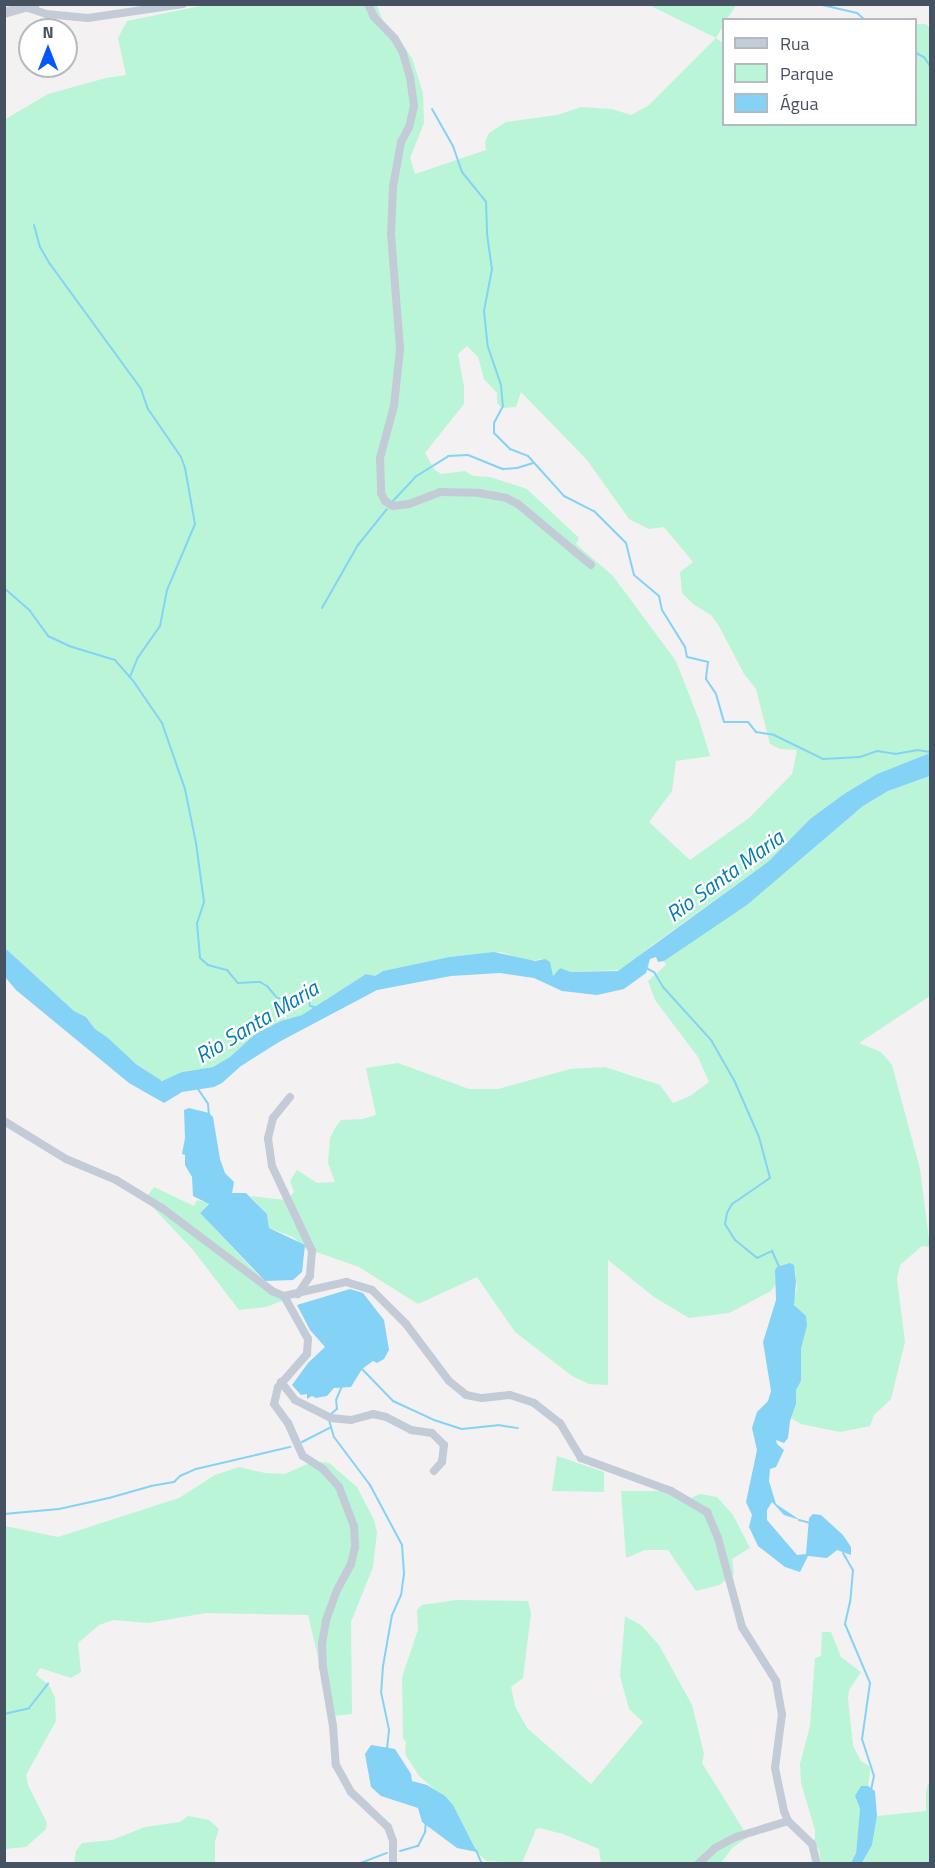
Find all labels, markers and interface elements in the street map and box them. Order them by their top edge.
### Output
north arrow [18,18,78,78]
legend [722,18,917,126]
text: N [42,20,54,44]
text: Rua [780,30,810,57]
text: Parque [780,60,834,87]
text: Água [780,90,818,117]
water label: Rio Santa Maria [661,825,789,927]
water label: Rio Santa Maria [191,975,323,1069]

